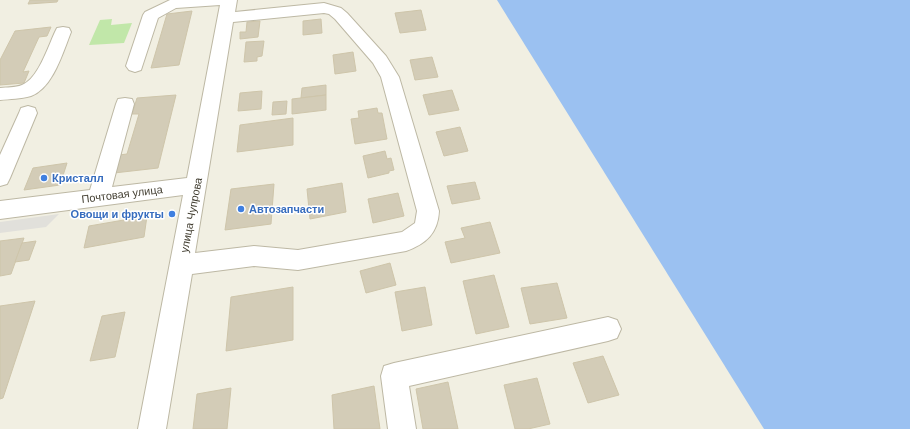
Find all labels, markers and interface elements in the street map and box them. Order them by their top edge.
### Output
place label: Кристалл [52,172,104,184]
marker: Кристалл [39,173,49,183]
street label: улица Чупрова [178,176,204,254]
street label: Почтовая улица [81,183,164,205]
place label: Автозапчасти [249,203,324,215]
marker: Автозапчасти [236,204,246,214]
place label: Овощи и фрукты [71,208,164,220]
marker: Овощи и фрукты [167,209,177,219]

